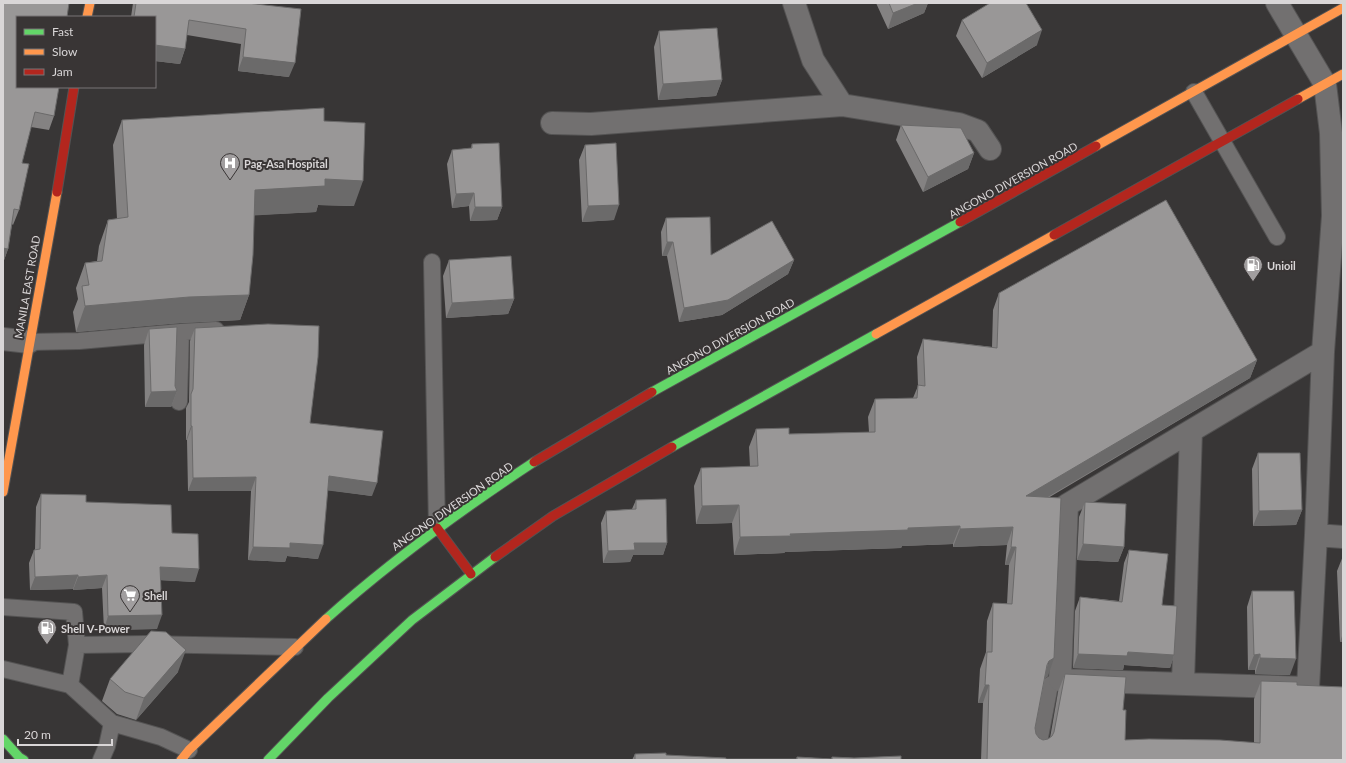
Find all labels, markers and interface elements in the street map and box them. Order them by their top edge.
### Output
legend [16,16,156,88]
text: Fast [52,24,74,39]
text: Slow [52,44,78,59]
text: Jam [52,64,73,79]
street label: ANGONO DIVERSION ROAD [946,139,1080,221]
hospital icon: Pag-Asa Hospital [219,152,241,180]
place label: Pag-Asa Hospital [244,157,328,170]
street label: MANILA EAST ROAD [12,234,42,340]
fuel station icon: Unioil [1242,254,1264,282]
place label: Unioil [1267,259,1296,272]
street label: ANGONO DIVERSION ROAD [663,295,797,377]
street label: ANGONO DIVERSION ROAD [389,459,515,553]
supermarket icon: Shell [119,584,141,612]
place label: Shell [144,589,168,602]
fuel station icon: Shell V-Power [36,617,58,645]
place label: Shell V-Power [61,622,131,635]
scale bar [18,721,112,747]
text: 20 m [24,727,51,742]

